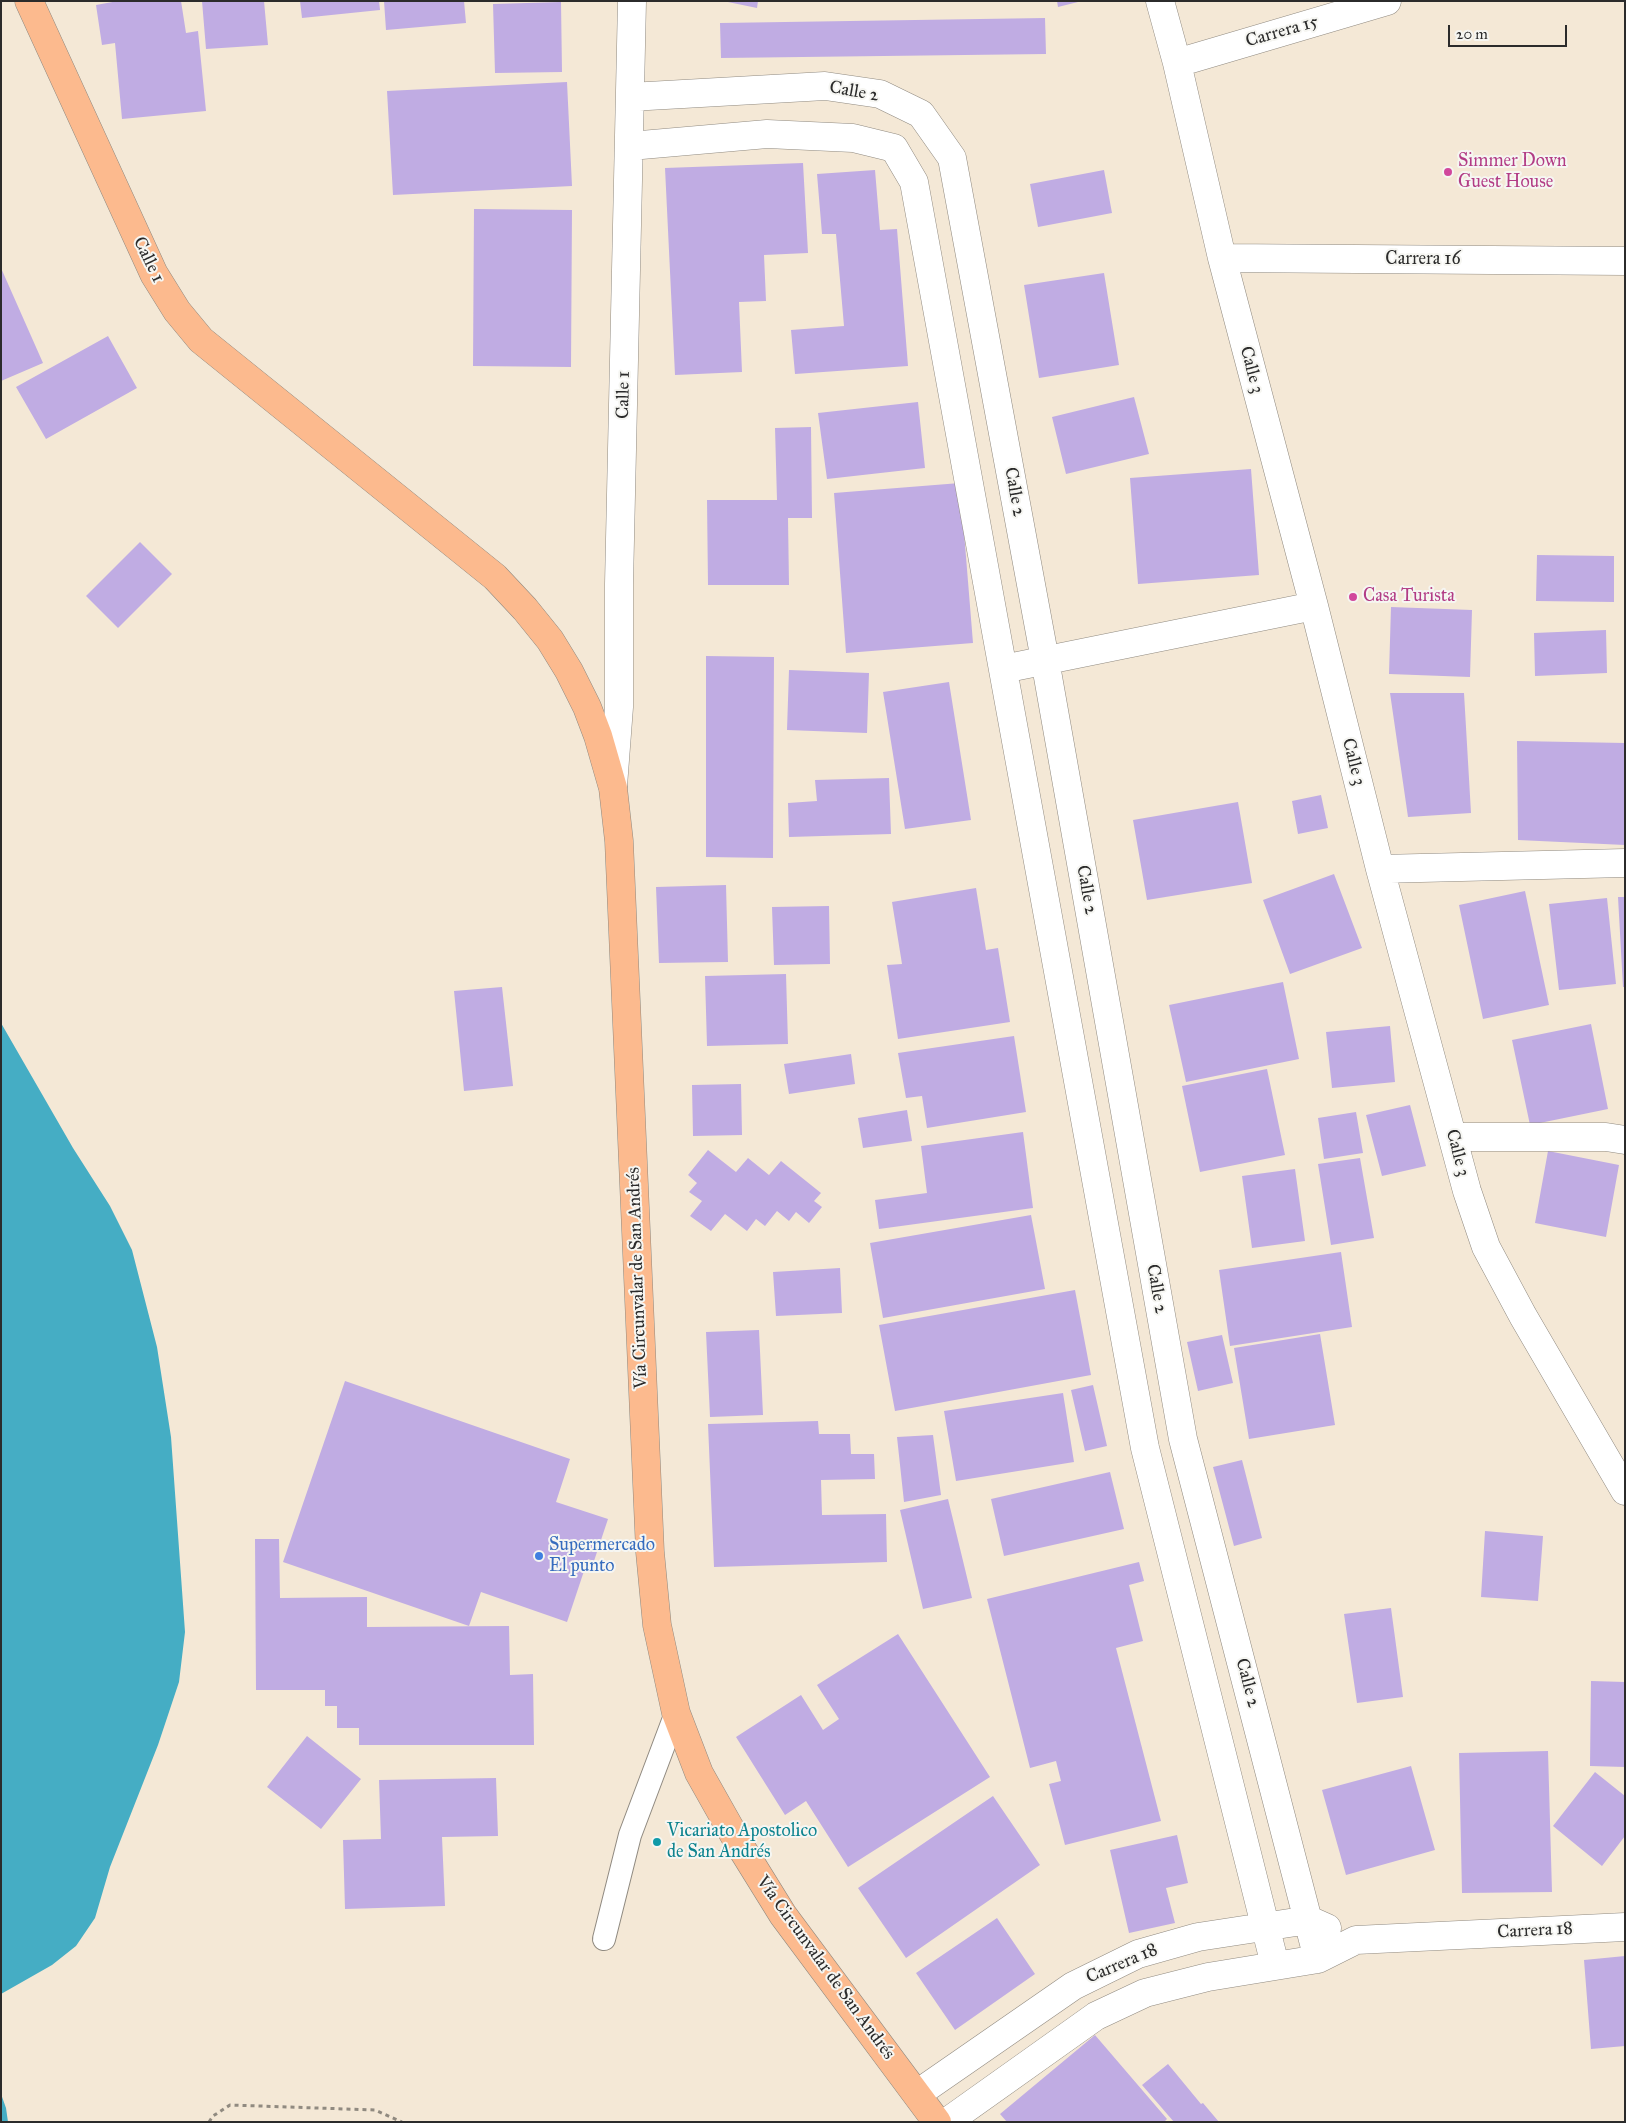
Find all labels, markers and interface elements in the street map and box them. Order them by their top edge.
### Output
street label: Carrera 15 [1243,11,1321,53]
scale bar [1451,15,1570,47]
text: 20 m [1456,25,1488,43]
street label: Calle 2 [828,77,880,107]
place label: Simmer Down Guest House [1458,151,1566,193]
marker: Simmer Down Guest House [1442,166,1454,178]
street label: Calle 1 [128,234,168,286]
street label: Carrera 16 [1385,249,1461,271]
street label: Calle 3 [1234,344,1268,396]
street label: Calle 1 [613,371,635,419]
street label: Calle 2 [999,466,1029,518]
place label: Casa Turista [1363,586,1455,608]
marker: Casa Turista [1347,591,1359,603]
street label: Calle 3 [1337,736,1369,788]
street label: Calle 2 [1071,864,1101,916]
street label: Calle 3 [1440,1127,1474,1179]
street label: Vía Circunvalar de San Andrés [623,1167,653,1389]
street label: Calle 2 [1141,1263,1171,1315]
place label: Supermercado El punto [549,1535,655,1578]
marker: Supermercado El punto [533,1550,545,1562]
street label: Calle 2 [1230,1656,1264,1710]
place label: Vicariato Apostolico de San Andrés [667,1821,817,1864]
marker: Vicariato Apostolico de San Andrés [651,1836,663,1848]
street label: Vía Circunvalar de San Andrés [751,1872,899,2064]
street label: Carrera 18 [1497,1918,1573,1944]
street label: Carrera 18 [1083,1939,1161,1989]

